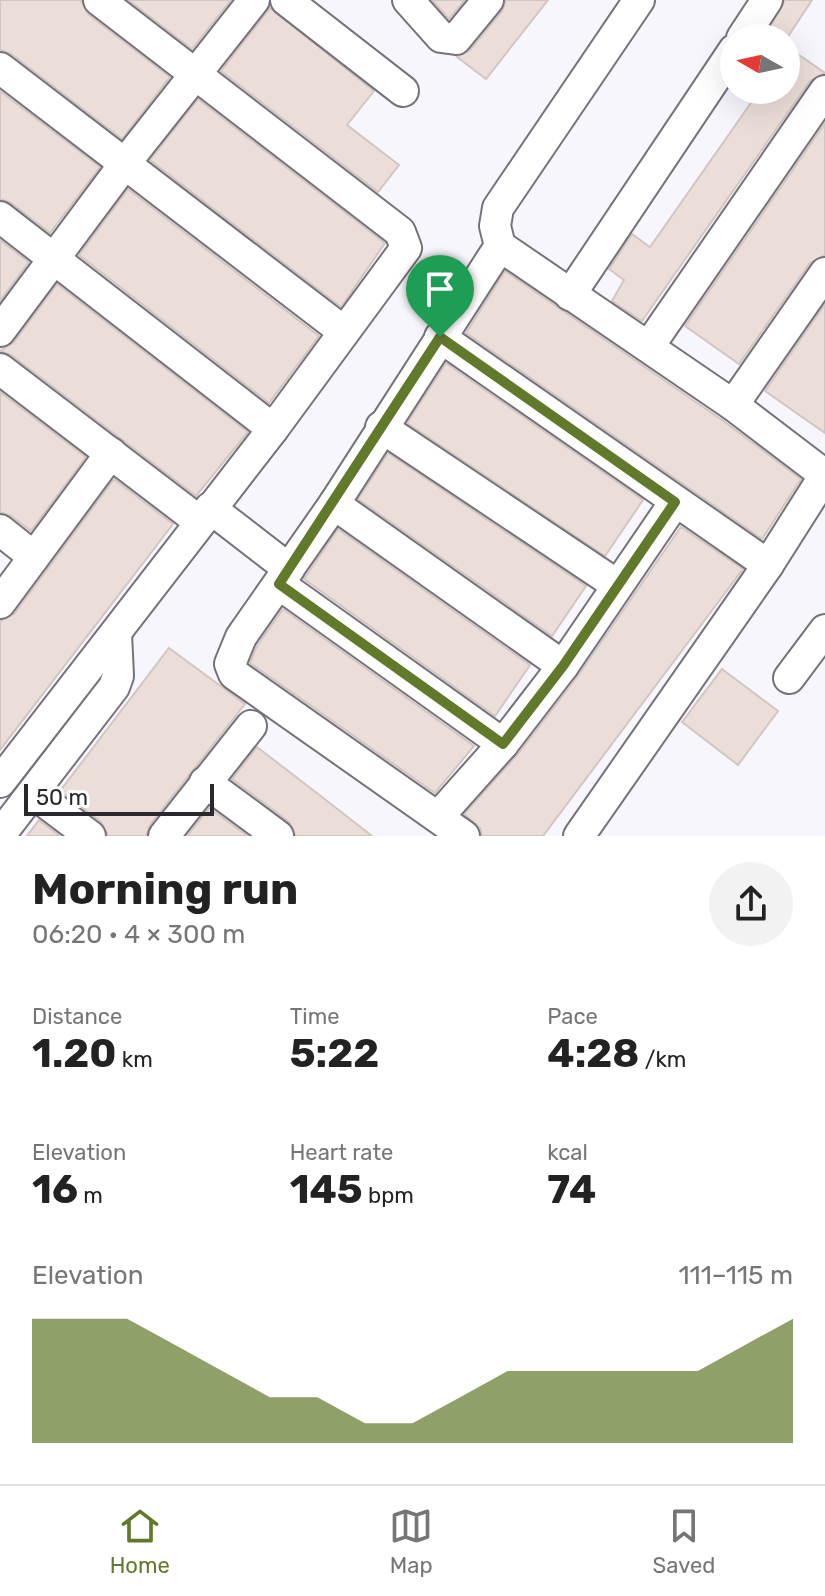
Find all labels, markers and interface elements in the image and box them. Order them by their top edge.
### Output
north arrow [720,24,800,104]
map controls [720,24,800,104]
pin [406,255,474,337]
icon: arrive [418,267,462,311]
scale bar [24,780,214,816]
text: 50 m [36,784,88,811]
button: share [709,862,793,946]
text: Morning run [32,863,298,915]
text: 06:20 · 4 × 300 m [32,919,246,950]
text: Distance [32,1003,122,1030]
text: Time [290,1003,340,1030]
text: Pace [547,1003,598,1030]
text: 1.20 [32,1030,116,1077]
text: 5:22 [290,1030,379,1077]
text: 4:28 [547,1030,639,1077]
text: km [116,1046,153,1073]
text: /km [639,1046,686,1073]
text: Elevation [32,1139,126,1166]
text: Heart rate [290,1139,393,1166]
text: kcal [547,1139,588,1166]
text: 16 [32,1166,78,1213]
text: 145 [290,1166,363,1213]
text: 74 [547,1166,596,1213]
text: m [78,1182,103,1209]
text: bpm [363,1182,414,1209]
text: Elevation [32,1260,143,1291]
text: 111–115 m [678,1260,793,1291]
tab: Home [110,1504,170,1579]
tab: Map [389,1504,433,1579]
tab: Saved [653,1504,715,1579]

